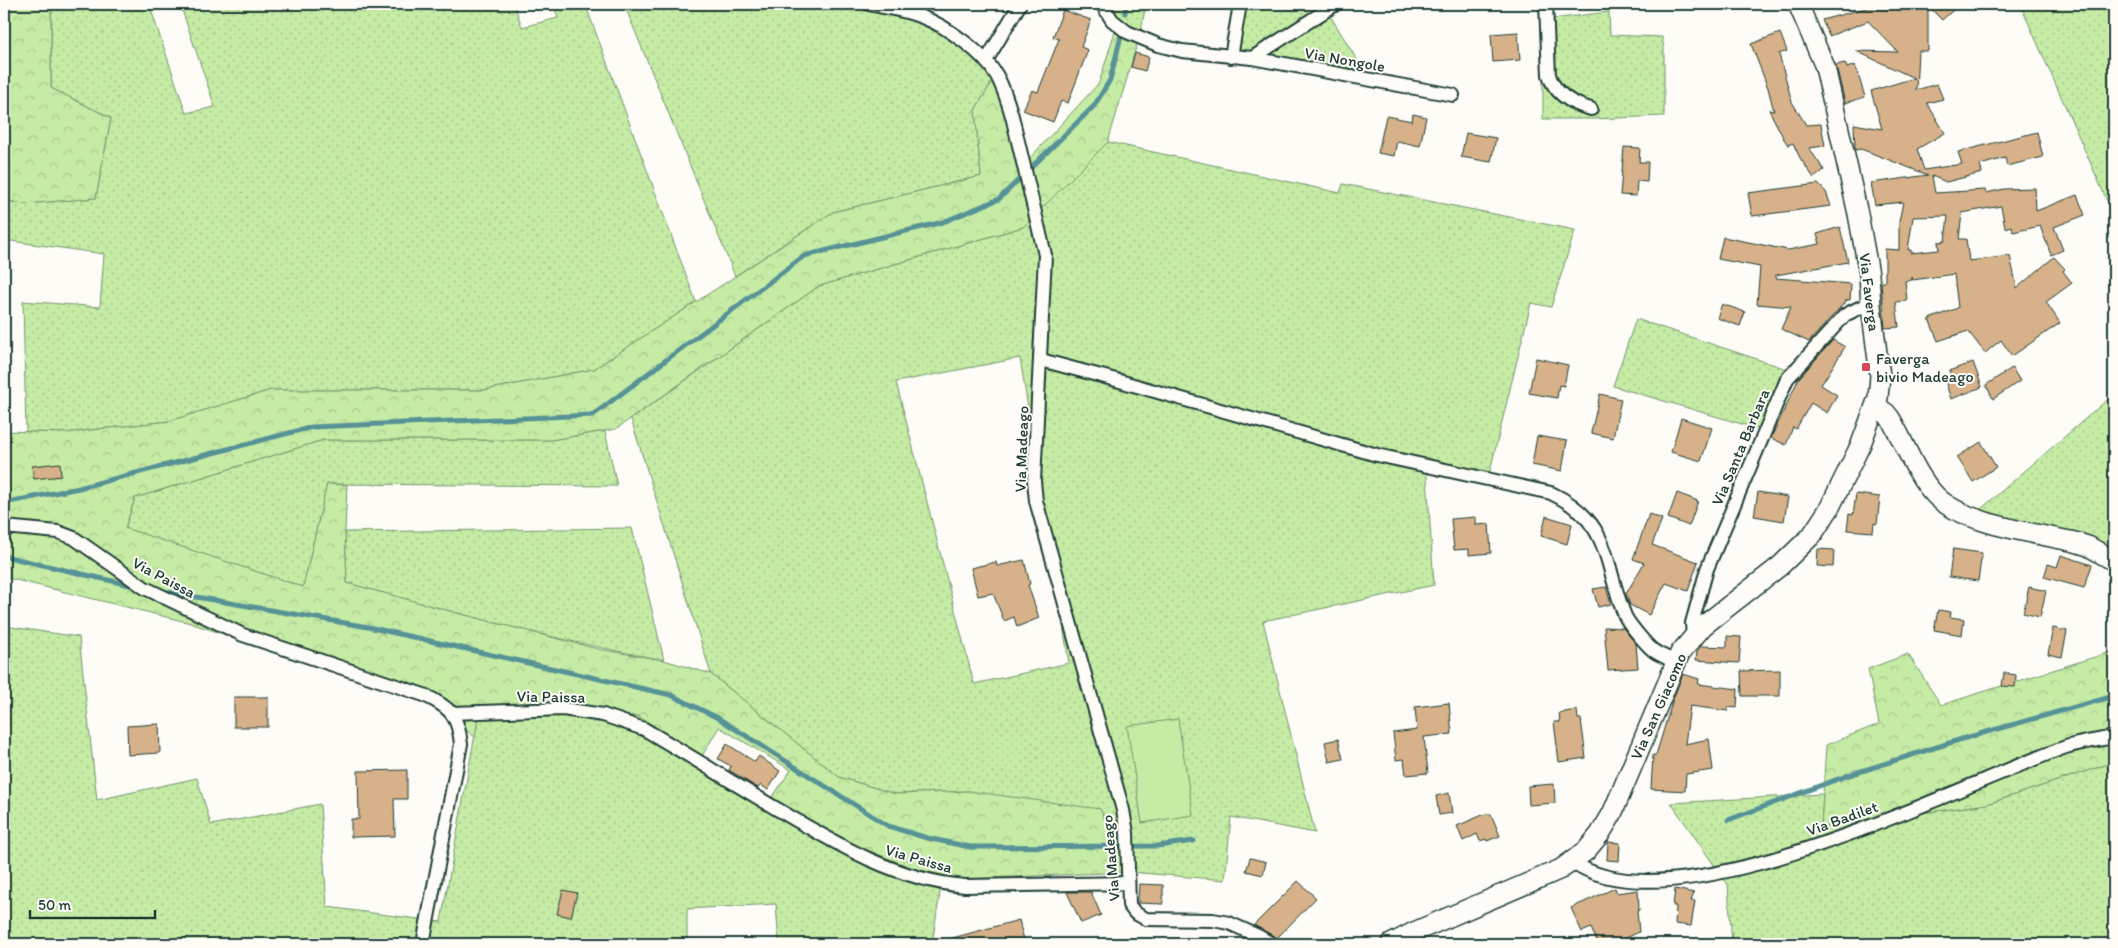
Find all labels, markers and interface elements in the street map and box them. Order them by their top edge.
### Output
street label: Via Nongole [1303,43,1387,76]
street label: Via Faverga [1855,252,1884,332]
place label: Faverga bivio Madeago [1876,349,1974,386]
marker: Faverga bivio Madeago [1860,361,1872,373]
street label: Via Santa Barbara [1707,385,1774,508]
street label: Via Madeago [1010,405,1033,493]
street label: Via Paissa [129,553,199,602]
street label: Via San Giacomo [1626,650,1691,763]
street label: Via Paissa [517,686,586,707]
street label: Via Badilet [1804,797,1880,840]
street label: Via Madeago [1097,814,1124,902]
street label: Via Paissa [883,840,955,877]
scale bar [30,888,155,920]
text: 50 m [38,896,71,914]

